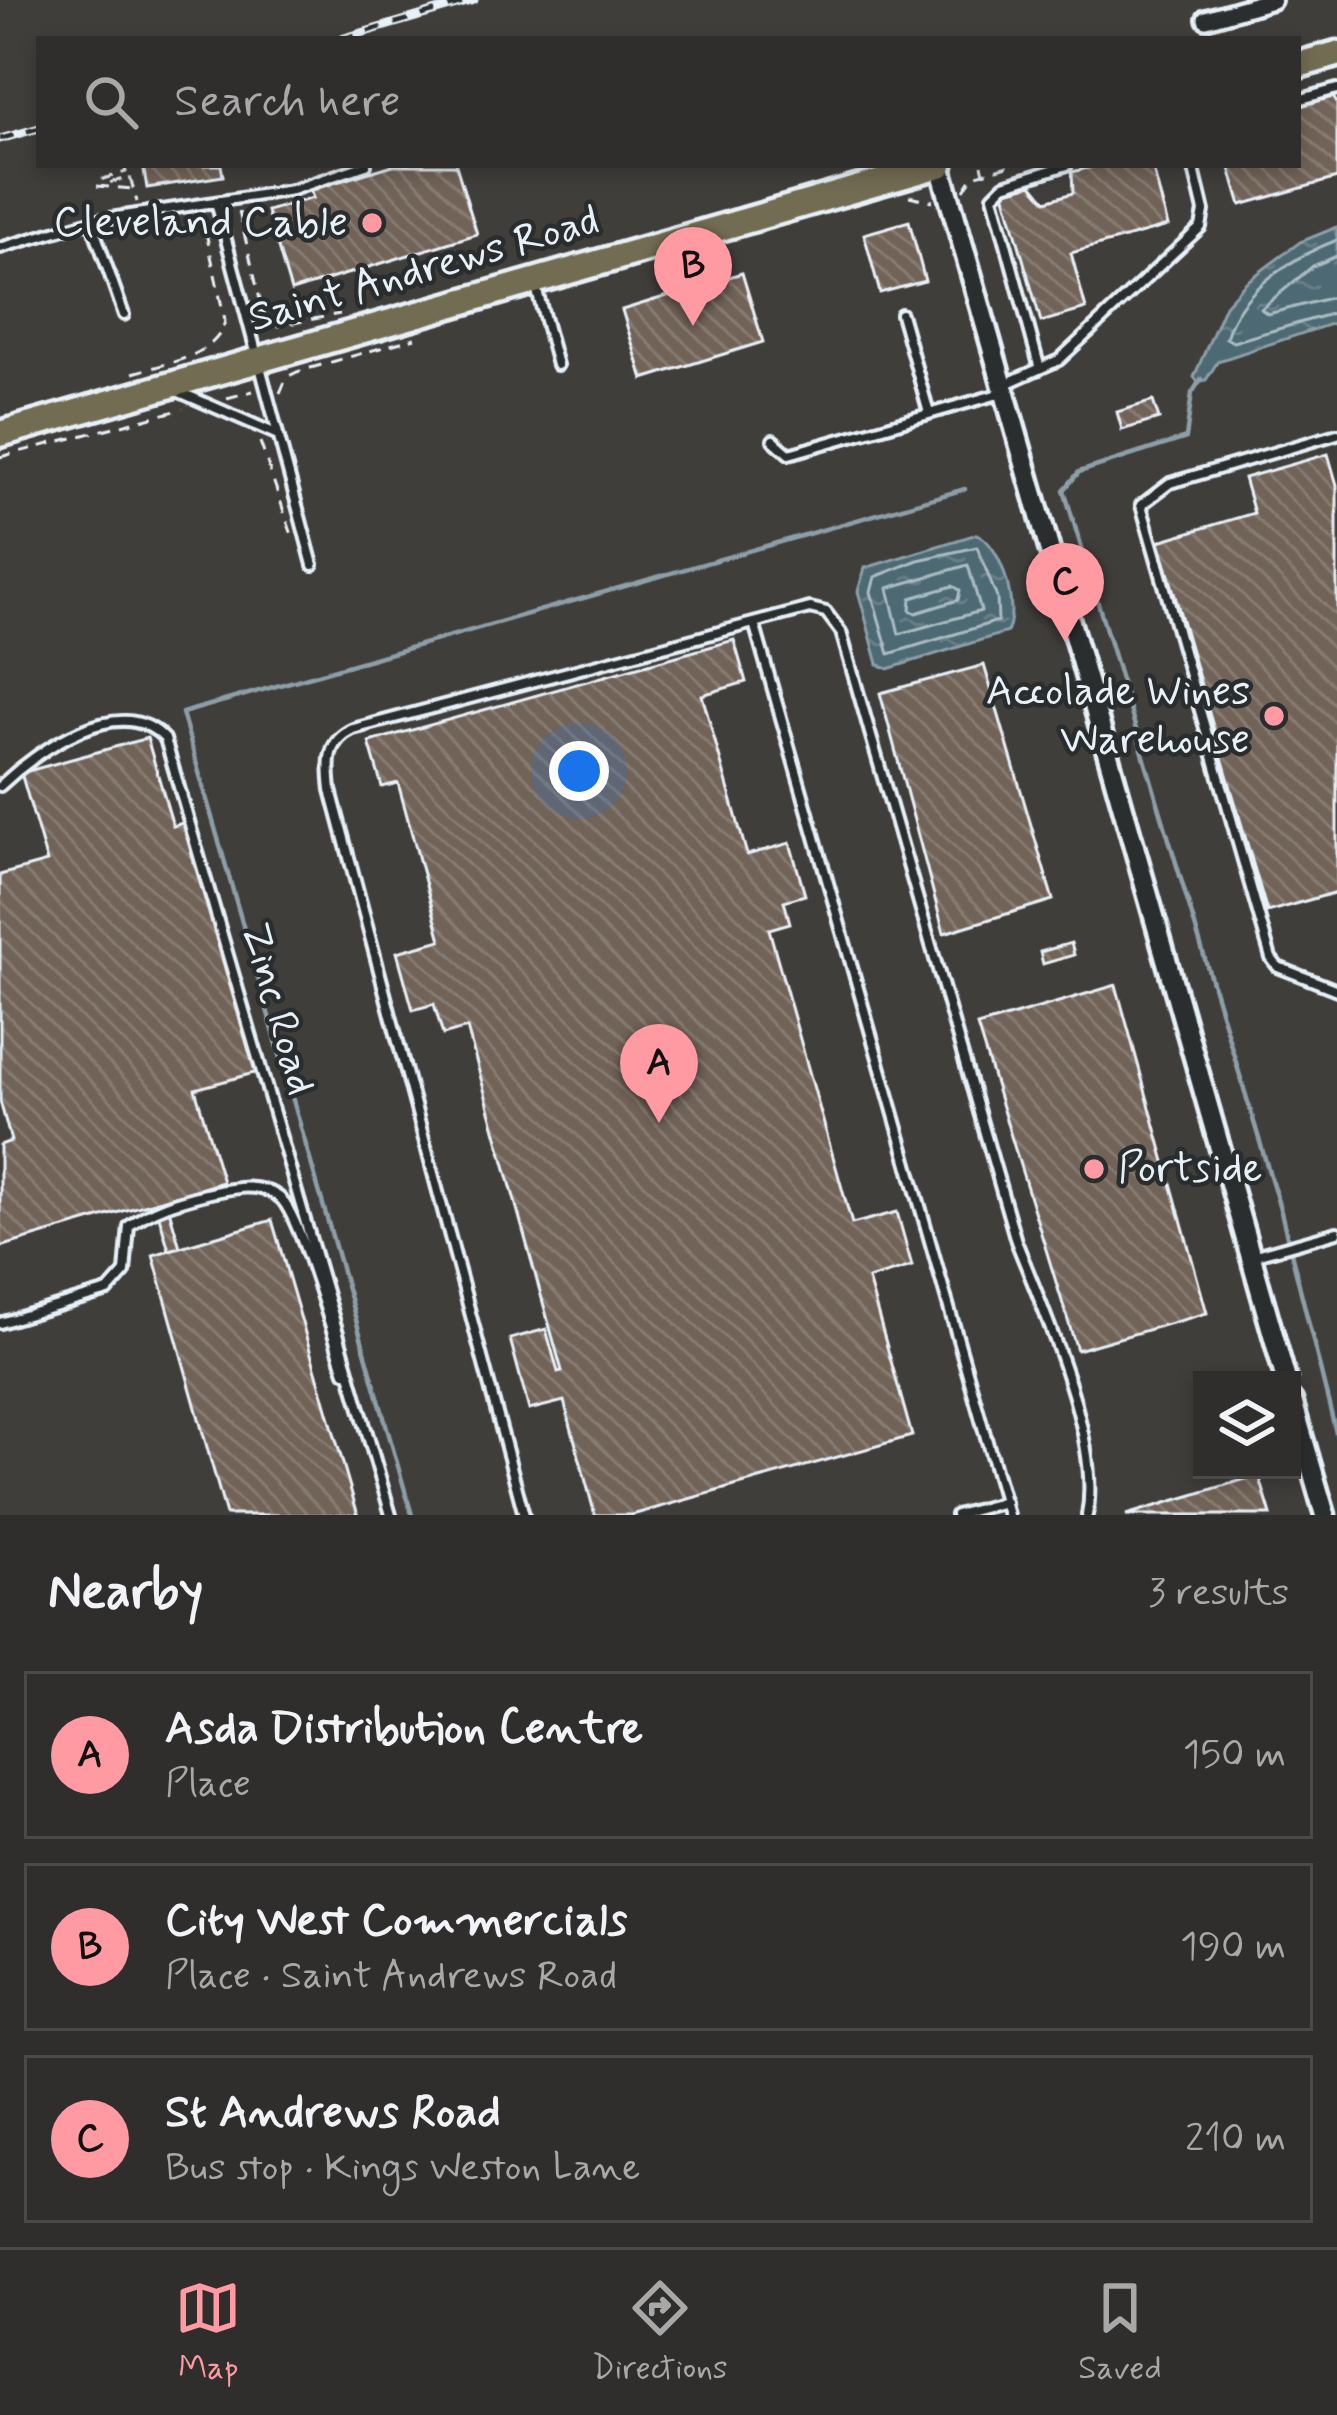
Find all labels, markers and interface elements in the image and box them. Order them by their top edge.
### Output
search box [36,36,1301,168]
icon: search [78,69,144,135]
text: Search here [174,73,401,132]
street label: Saint Andrews Road [242,194,606,346]
place label: Cleveland Cable [54,196,348,251]
marker: Cleveland Cable [359,210,385,236]
pin: B [654,227,732,326]
pin: C [1026,543,1104,642]
place label: Accolade Wines Warehouse [986,665,1250,768]
marker: Accolade Wines Warehouse [1261,703,1287,729]
your location [549,741,609,801]
street label: Zinc Road [226,916,328,1102]
pin: A [620,1024,698,1123]
place label: Portside [1118,1142,1263,1197]
marker: Portside [1081,1156,1107,1182]
map controls [1193,1371,1301,1479]
button: layers [1193,1371,1301,1479]
text: Nearby [48,1560,203,1626]
text: 3 results [1148,1568,1289,1619]
text: Asda Distribution Centre [165,1700,643,1759]
text: A [77,1730,103,1781]
text: 150 m [1183,1730,1286,1781]
text: Place [165,1759,251,1810]
text: City West Commercials [165,1892,627,1951]
text: B [78,1922,102,1973]
text: 190 m [1180,1922,1286,1973]
text: Place · Saint Andrews Road [165,1951,617,2002]
text: St Andrews Road [165,2084,501,2143]
text: C [76,2114,104,2165]
text: 210 m [1185,2114,1286,2165]
text: Bus stop · Kings Weston Lane [165,2143,640,2194]
tab: Map [175,2275,241,2391]
tab: Directions [592,2275,728,2391]
tab: Saved [1078,2275,1162,2391]

